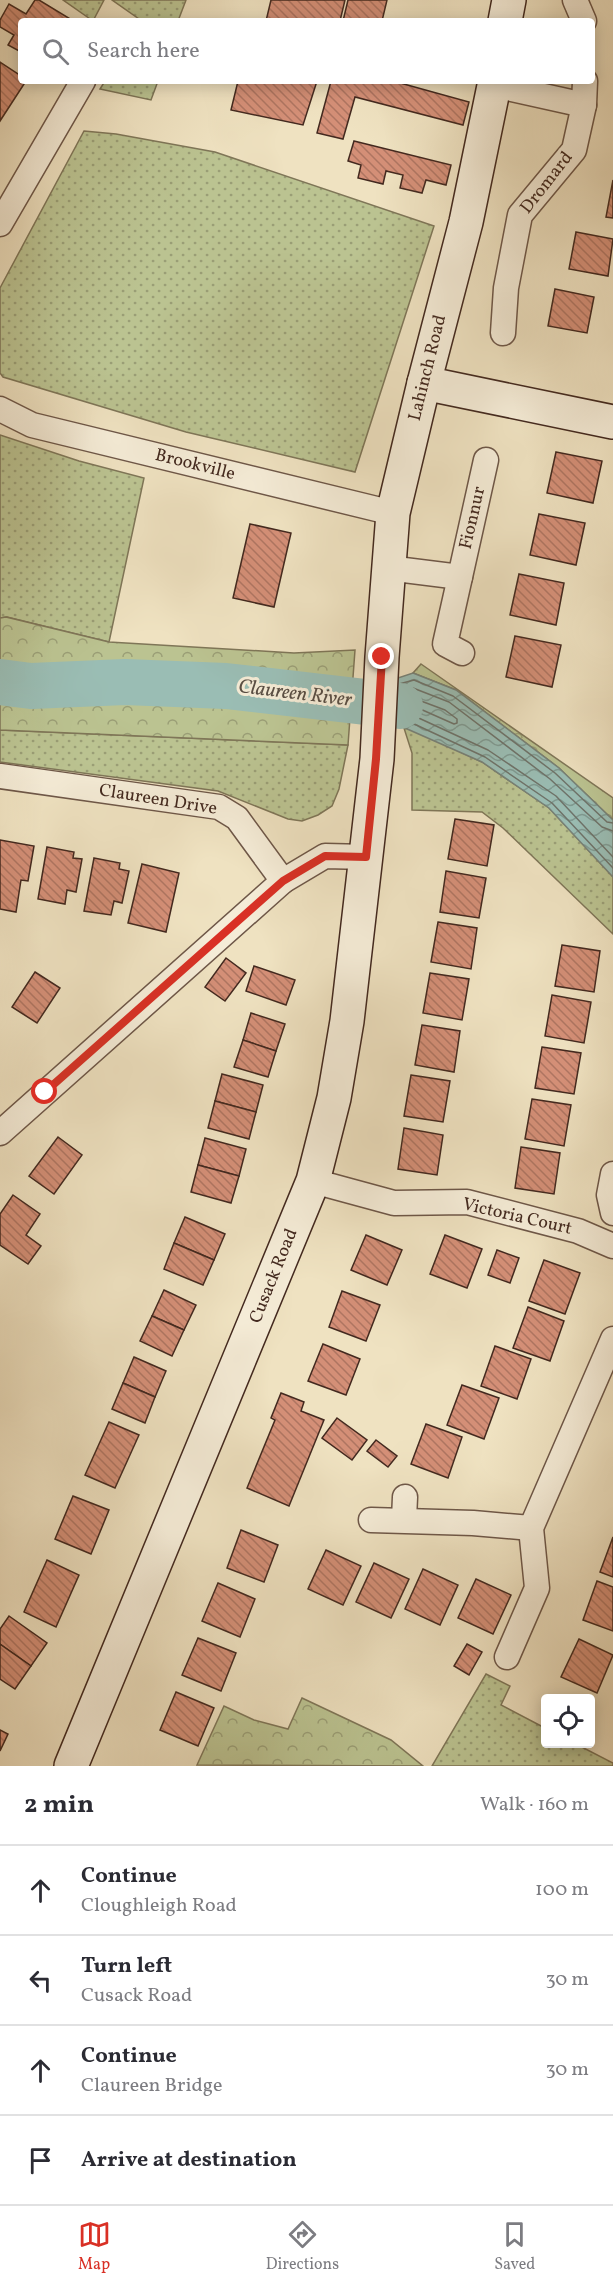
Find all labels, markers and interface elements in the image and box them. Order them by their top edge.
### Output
search box [18,18,595,84]
icon: search [39,35,72,68]
text: Search here [87,36,200,67]
street label: Dromard [515,147,579,219]
street label: Lahinch Road [403,312,453,424]
street label: Brookville [152,443,238,487]
street label: Fionnur [454,484,492,552]
route end [368,643,394,669]
water label: Claureen River [237,673,354,715]
street label: Claureen Drive [97,778,219,822]
route start [31,1078,57,1104]
street label: Victoria Court [460,1192,574,1242]
street label: Cusack Road [244,1225,304,1327]
map controls [541,1694,595,1748]
button: locate [541,1694,595,1748]
text: 2 min [24,1787,94,1823]
text: Walk · 160 m [480,1791,589,1819]
text: Continue [81,1861,177,1892]
icon: ahead [24,1874,57,1907]
text: 100 m [535,1876,589,1904]
text: Cloughleigh Road [81,1892,237,1920]
text: Turn left [81,1951,172,1982]
icon: left [24,1964,57,1997]
text: 30 m [545,1966,589,1994]
text: Cusack Road [81,1982,192,2010]
text: Continue [81,2041,177,2072]
icon: ahead [24,2054,57,2087]
text: 30 m [545,2056,589,2084]
text: Claureen Bridge [81,2072,222,2100]
icon: arrive [24,2144,57,2177]
text: Arrive at destination [81,2145,297,2176]
tab: Map [78,2218,111,2276]
tab: Directions [266,2218,339,2276]
tab: Saved [494,2218,535,2276]

